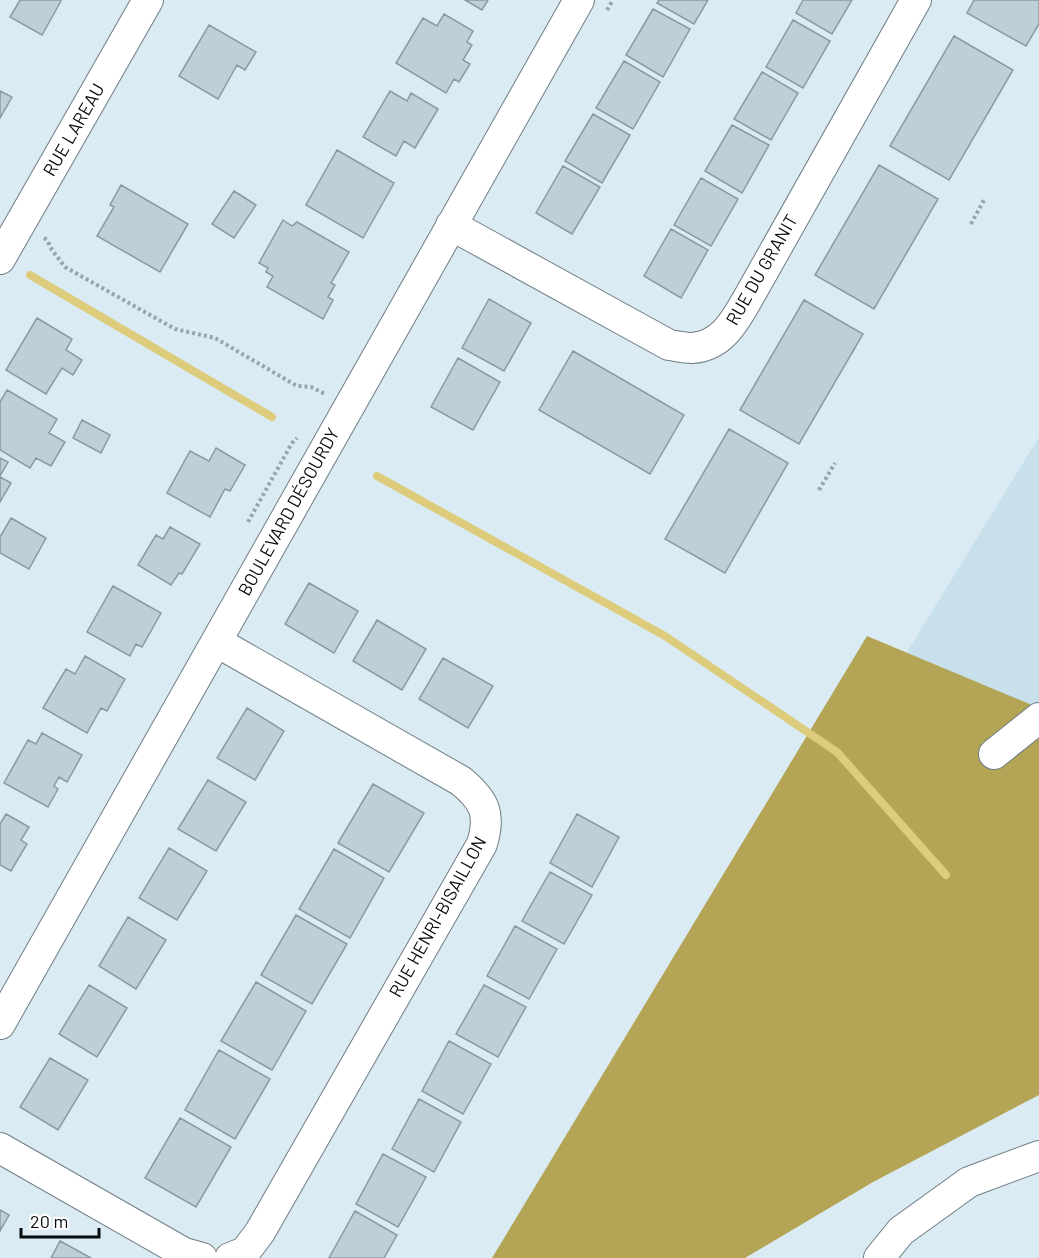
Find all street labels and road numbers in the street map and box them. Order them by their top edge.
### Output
street label: RUE LAREAU [38,79,109,180]
street label: RUE DU GRANIT [721,210,802,329]
street label: BOULEVARD DÉSOURDY [233,424,343,599]
street label: RUE HENRI-BISAILLON [384,832,491,1001]

